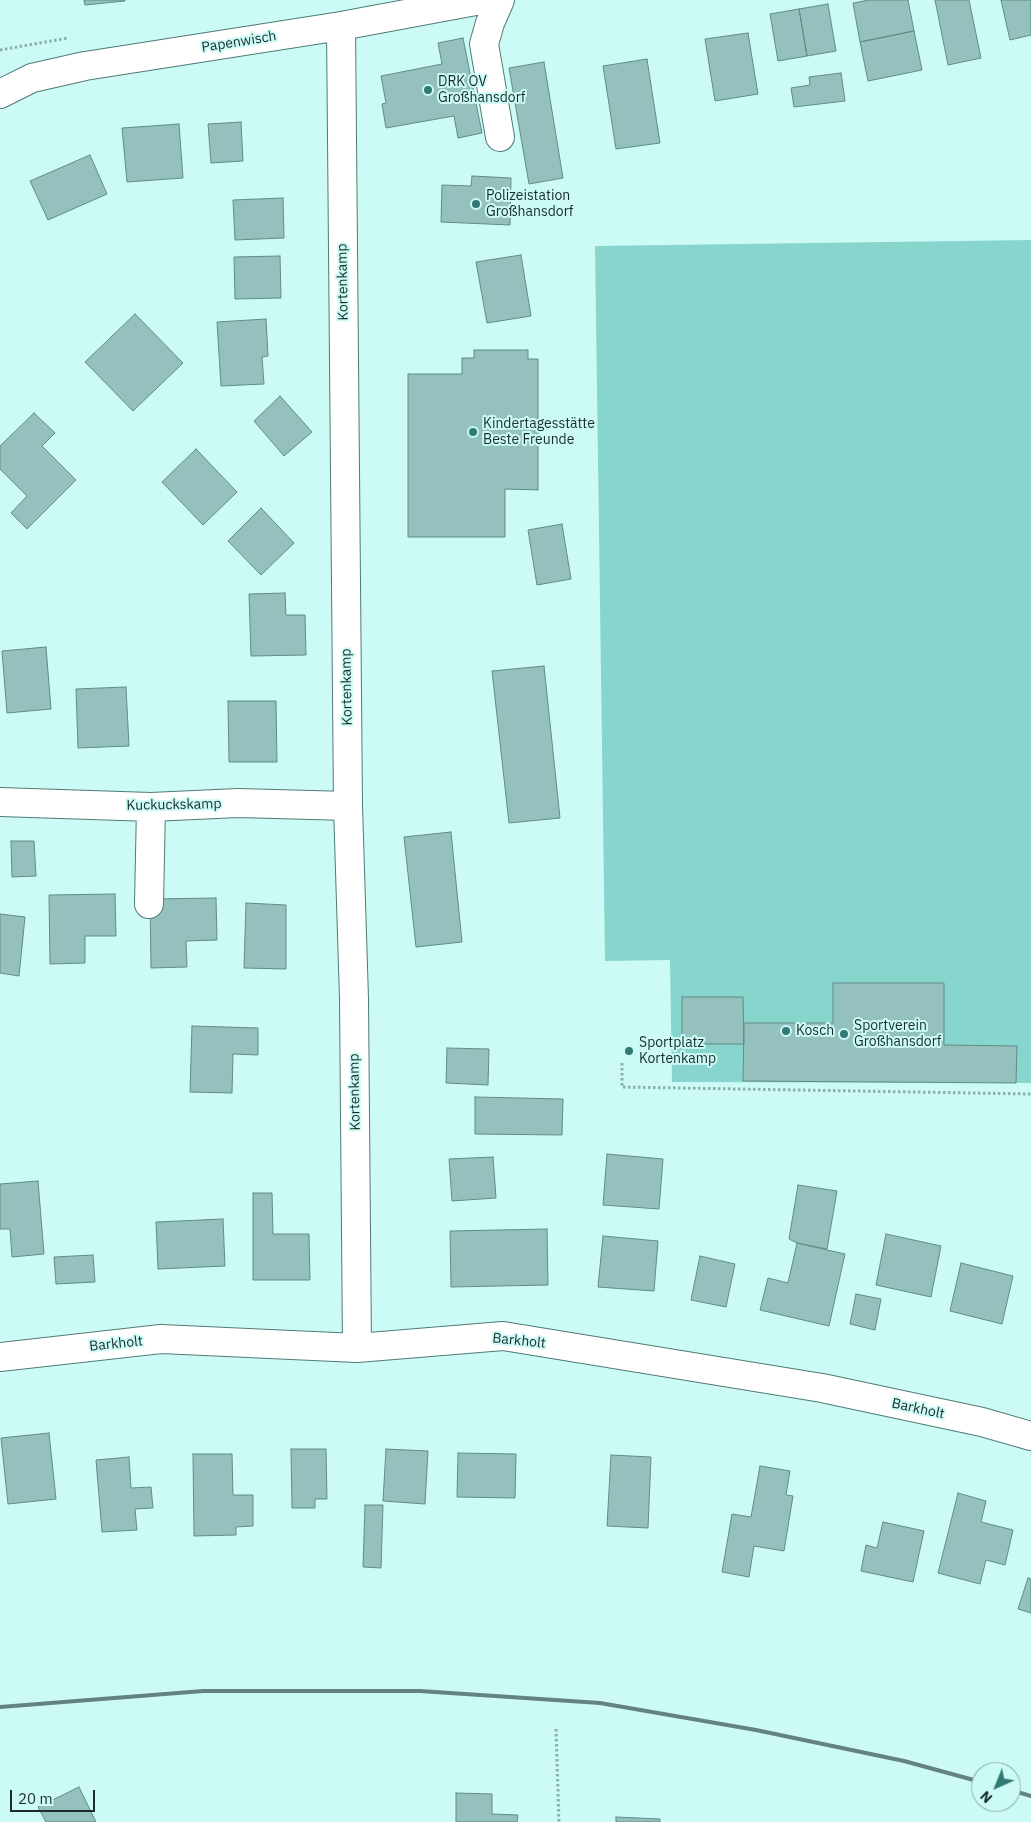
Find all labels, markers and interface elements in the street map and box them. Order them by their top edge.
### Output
street label: Papenwisch [200,28,278,56]
place label: DRK OV Großhansdorf [438,74,525,106]
marker: DRK OV Großhansdorf [422,84,434,96]
place label: Polizeistation Großhansdorf [486,188,573,220]
marker: Polizeistation Großhansdorf [470,198,482,210]
street label: Kortenkamp [334,243,352,321]
place label: Kindertagesstätte Beste Freunde [483,416,595,448]
marker: Kindertagesstätte Beste Freunde [467,426,479,438]
street label: Kortenkamp [338,648,356,726]
street label: Kuckuckskamp [126,796,222,814]
place label: Sportverein Großhansdorf [854,1018,941,1050]
place label: Kosch [796,1023,834,1039]
marker: Kosch [780,1025,792,1037]
marker: Sportverein Großhansdorf [838,1028,850,1040]
place label: Sportplatz Kortenkamp [639,1035,716,1068]
marker: Sportplatz Kortenkamp [623,1045,635,1057]
street label: Kortenkamp [346,1053,364,1131]
street label: Barkholt [491,1330,547,1352]
street label: Barkholt [88,1333,144,1355]
street label: Barkholt [890,1395,946,1423]
north arrow [971,1762,1021,1812]
scale bar [12,1780,98,1812]
text: N [976,1787,996,1807]
text: 20 m [18,1789,53,1808]

